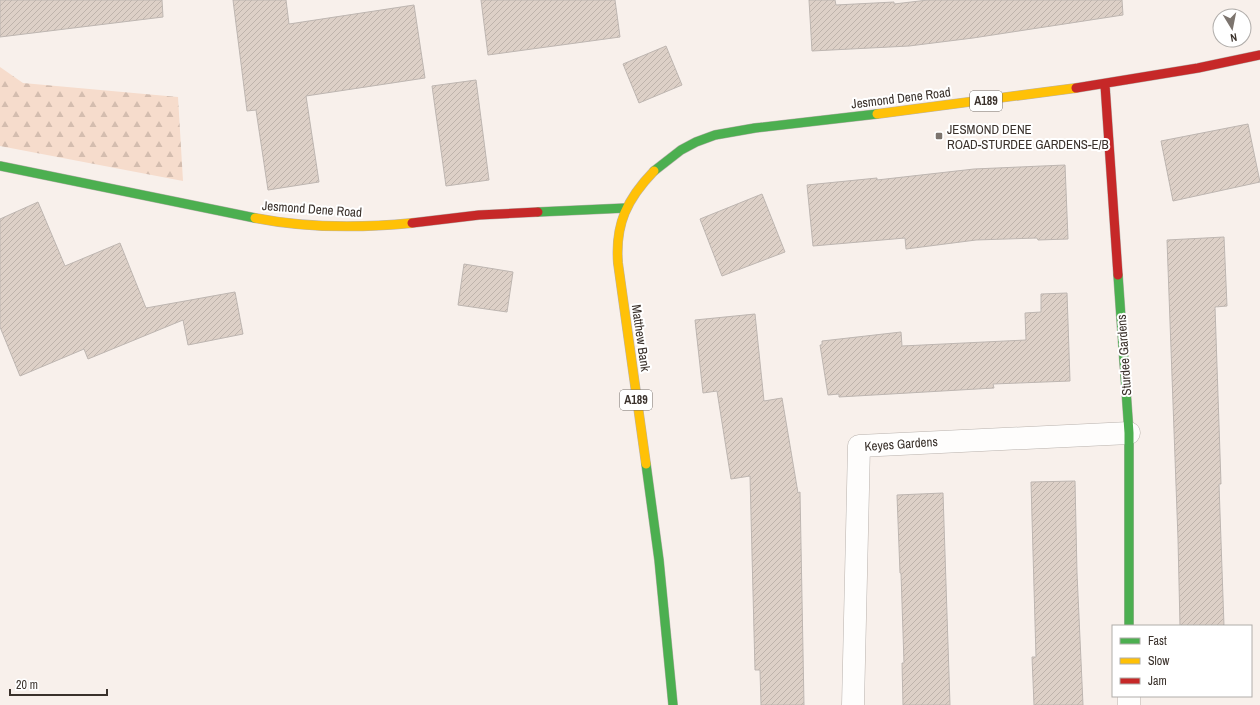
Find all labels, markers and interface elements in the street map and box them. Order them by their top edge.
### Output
north arrow [1212,8,1252,48]
text: N [1229,30,1238,45]
street label: Jesmond Dene Road [850,83,952,113]
road number: A189 [970,91,1002,111]
place label: JESMOND DENE ROAD-STURDEE GARDENS-E/B [947,121,1109,153]
marker: JESMOND DENE ROAD-STURDEE GARDENS-E/B [934,131,944,141]
street label: Jesmond Dene Road [261,197,363,221]
street label: Matthew Bank [628,303,654,373]
street label: Sturdee Gardens [1113,314,1135,396]
road number: A189 [620,390,652,410]
street label: Keyes Gardens [864,433,938,455]
legend [1112,625,1252,697]
text: Fast [1148,633,1167,649]
text: Slow [1148,653,1170,669]
scale bar [10,671,107,697]
text: Jam [1148,673,1167,689]
text: 20 m [16,677,38,693]

